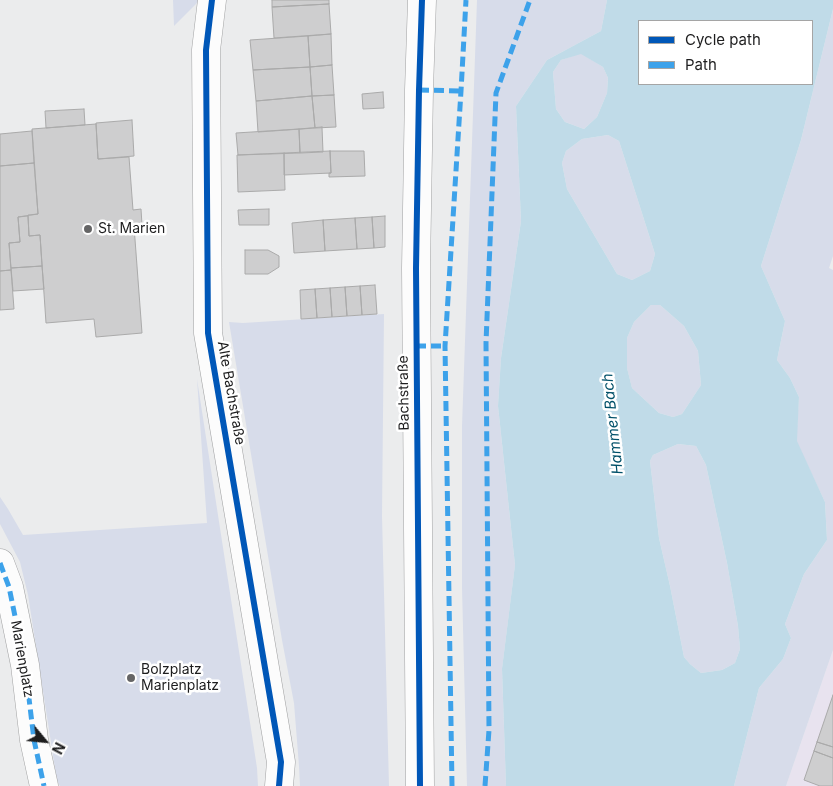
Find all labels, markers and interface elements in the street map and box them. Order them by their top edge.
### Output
legend [638,20,813,85]
text: Cycle path [685,30,761,49]
text: Path [685,55,717,74]
place label: St. Marien [98,221,165,237]
marker: St. Marien [82,223,94,235]
street label: Alte Bachstraße [214,340,248,446]
street label: Bachstraße [395,355,413,431]
water label: Hammer Bach [599,373,627,475]
street label: Marienplatz [7,619,37,699]
place label: Bolzplatz Marienplatz [141,662,219,694]
marker: Bolzplatz Marienplatz [125,672,137,684]
north arrow [20,716,70,766]
text: N [49,740,69,757]

